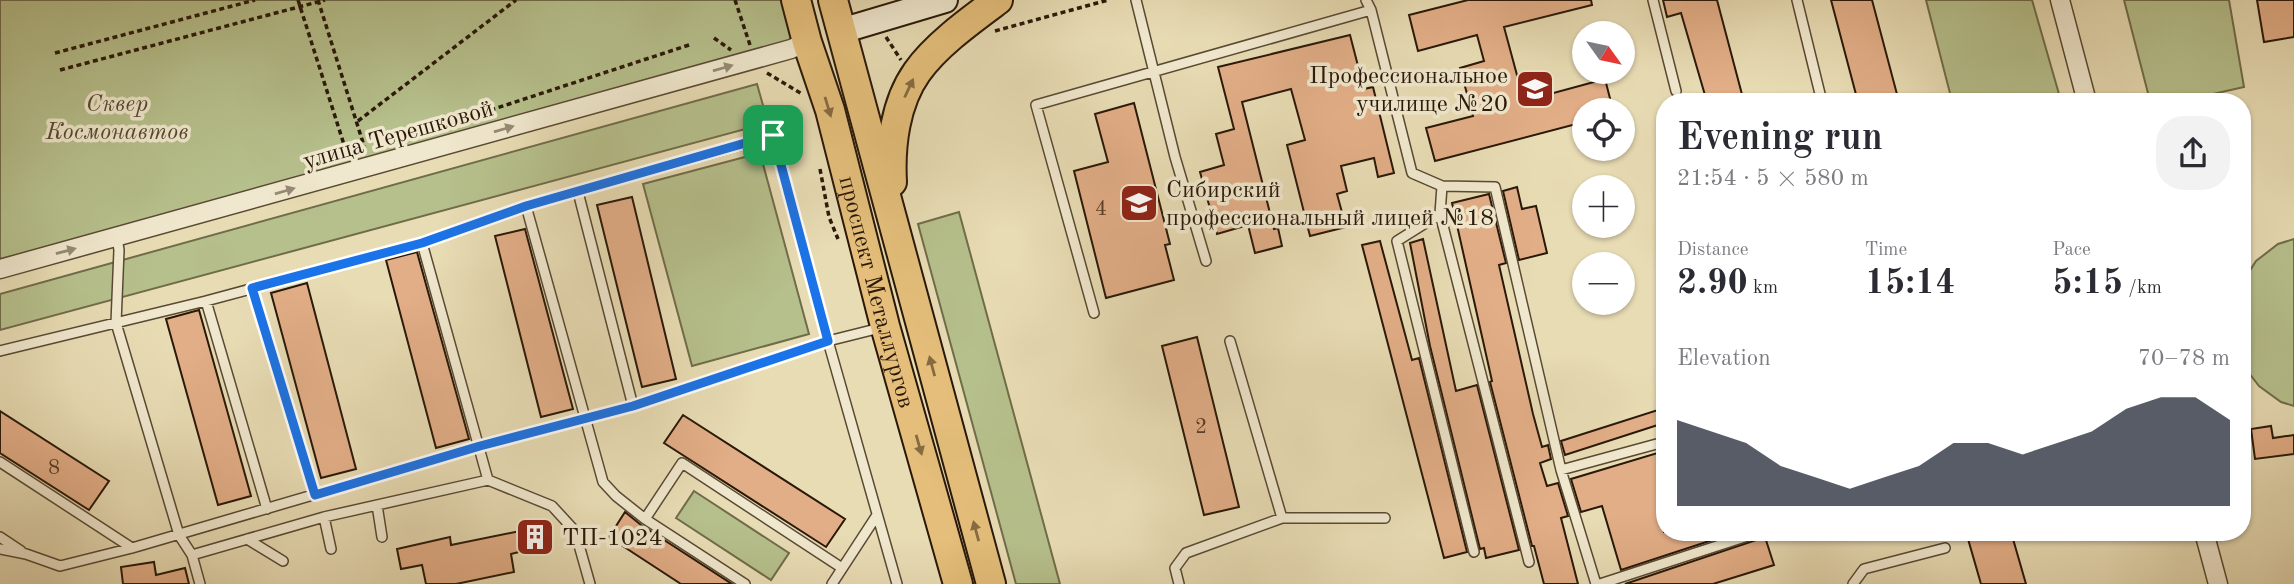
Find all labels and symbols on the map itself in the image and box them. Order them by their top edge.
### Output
north arrow [1572,21,1634,84]
one-way arrow [713,62,735,73]
place label: Профессиональное училище №20 [1309,65,1508,117]
school or university icon: Профессиональное училище №20 [1514,68,1556,110]
one-way arrow [903,78,915,98]
park label: Сквер Космонавтов [45,93,188,145]
one-way arrow [824,96,834,117]
street label: улица Терешковой [301,97,496,175]
pin [743,105,803,165]
one-way arrow [494,124,515,134]
street label: проспект Металлургов [833,174,918,411]
place label: Сибирский профессиональный лицей №18 [1166,179,1494,231]
school or university icon: Сибирский профессиональный лицей №18 [1118,182,1160,224]
one-way arrow [274,185,296,196]
house number: 4 [1095,199,1107,220]
one-way arrow [56,246,77,256]
one-way arrow [926,354,937,376]
house number: 2 [1195,417,1207,438]
one-way arrow [914,435,924,456]
house number: 8 [48,458,60,479]
building icon: ТП-1024 [514,516,556,558]
one-way arrow [971,521,981,542]
place label: ТП-1024 [562,527,663,551]

